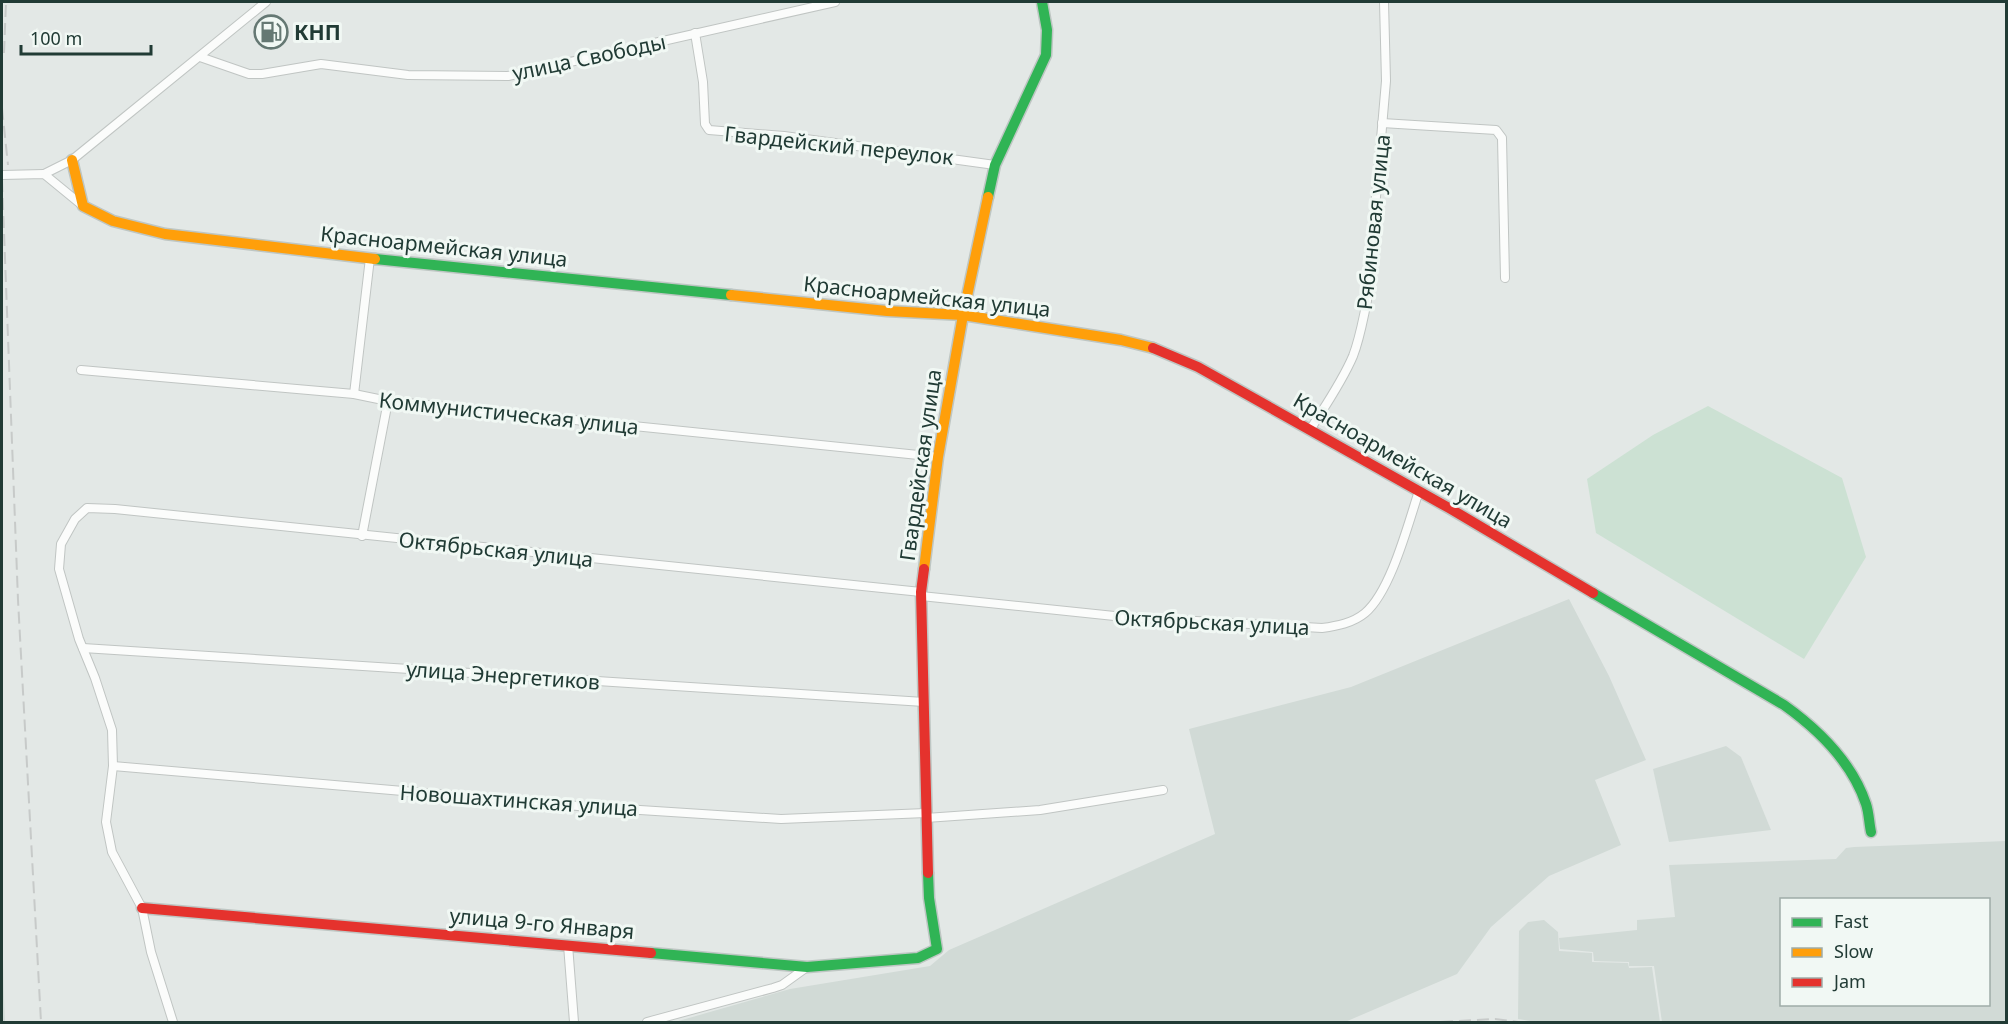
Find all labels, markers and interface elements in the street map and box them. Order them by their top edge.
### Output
fuel station icon: КНП [253,14,289,50]
scale bar [21,18,152,56]
place label: КНП [294,18,341,46]
text: 100 m [30,26,82,50]
street label: улица Свободы [510,27,668,87]
street label: Гвардейский переулок [723,119,955,171]
street label: Рябиновая улица [1350,133,1396,311]
street label: Красноармейская улица [319,219,569,273]
street label: Красноармейская улица [802,269,1052,323]
street label: Гвардейская улица [893,367,947,563]
street label: Коммунистическая улица [378,385,640,441]
street label: Красноармейская улица [1288,386,1518,534]
street label: Октябрьская улица [397,525,595,573]
street label: Октябрьская улица [1114,603,1310,641]
street label: улица Энергетиков [405,654,601,696]
street label: Новошахтинская улица [399,778,639,822]
legend [1780,898,1990,1006]
street label: улица 9-го Января [449,901,635,945]
text: Fast [1834,909,1869,933]
text: Slow [1834,939,1873,963]
text: Jam [1832,969,1866,993]

